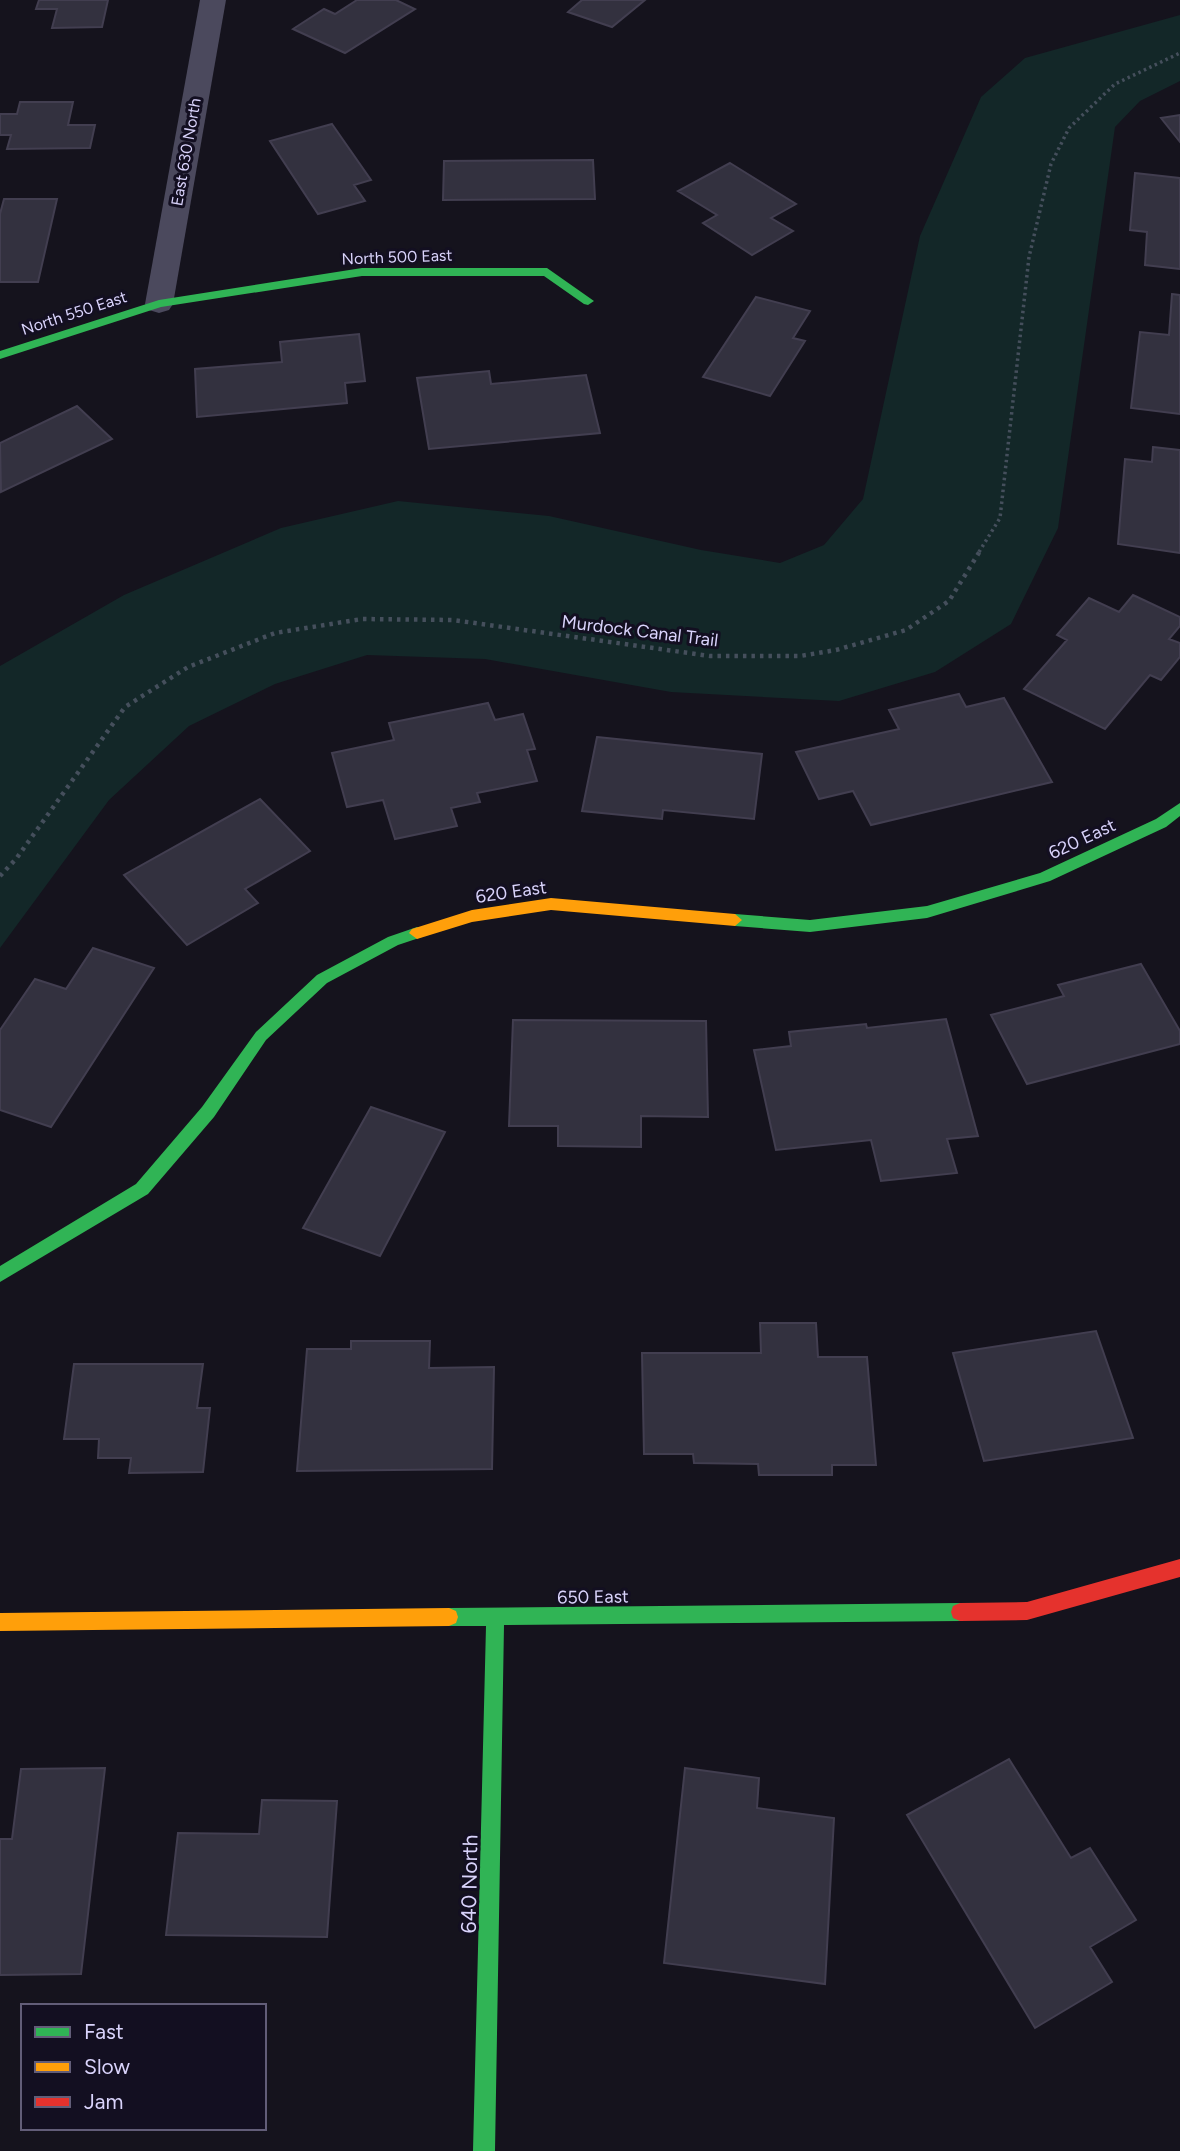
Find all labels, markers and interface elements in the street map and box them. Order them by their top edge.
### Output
street label: East 630 North [167,97,205,207]
street label: North 500 East [341,246,453,268]
street label: North 550 East [19,287,129,339]
street label: Murdock Canal Trail [560,610,720,652]
street label: 620 East [1045,814,1119,864]
street label: 620 East [474,876,548,908]
street label: 650 East [557,1585,629,1609]
street label: 640 North [456,1834,482,1934]
legend [21,2004,266,2130]
text: Fast [84,2019,124,2044]
text: Slow [84,2054,130,2079]
text: Jam [84,2089,123,2114]

